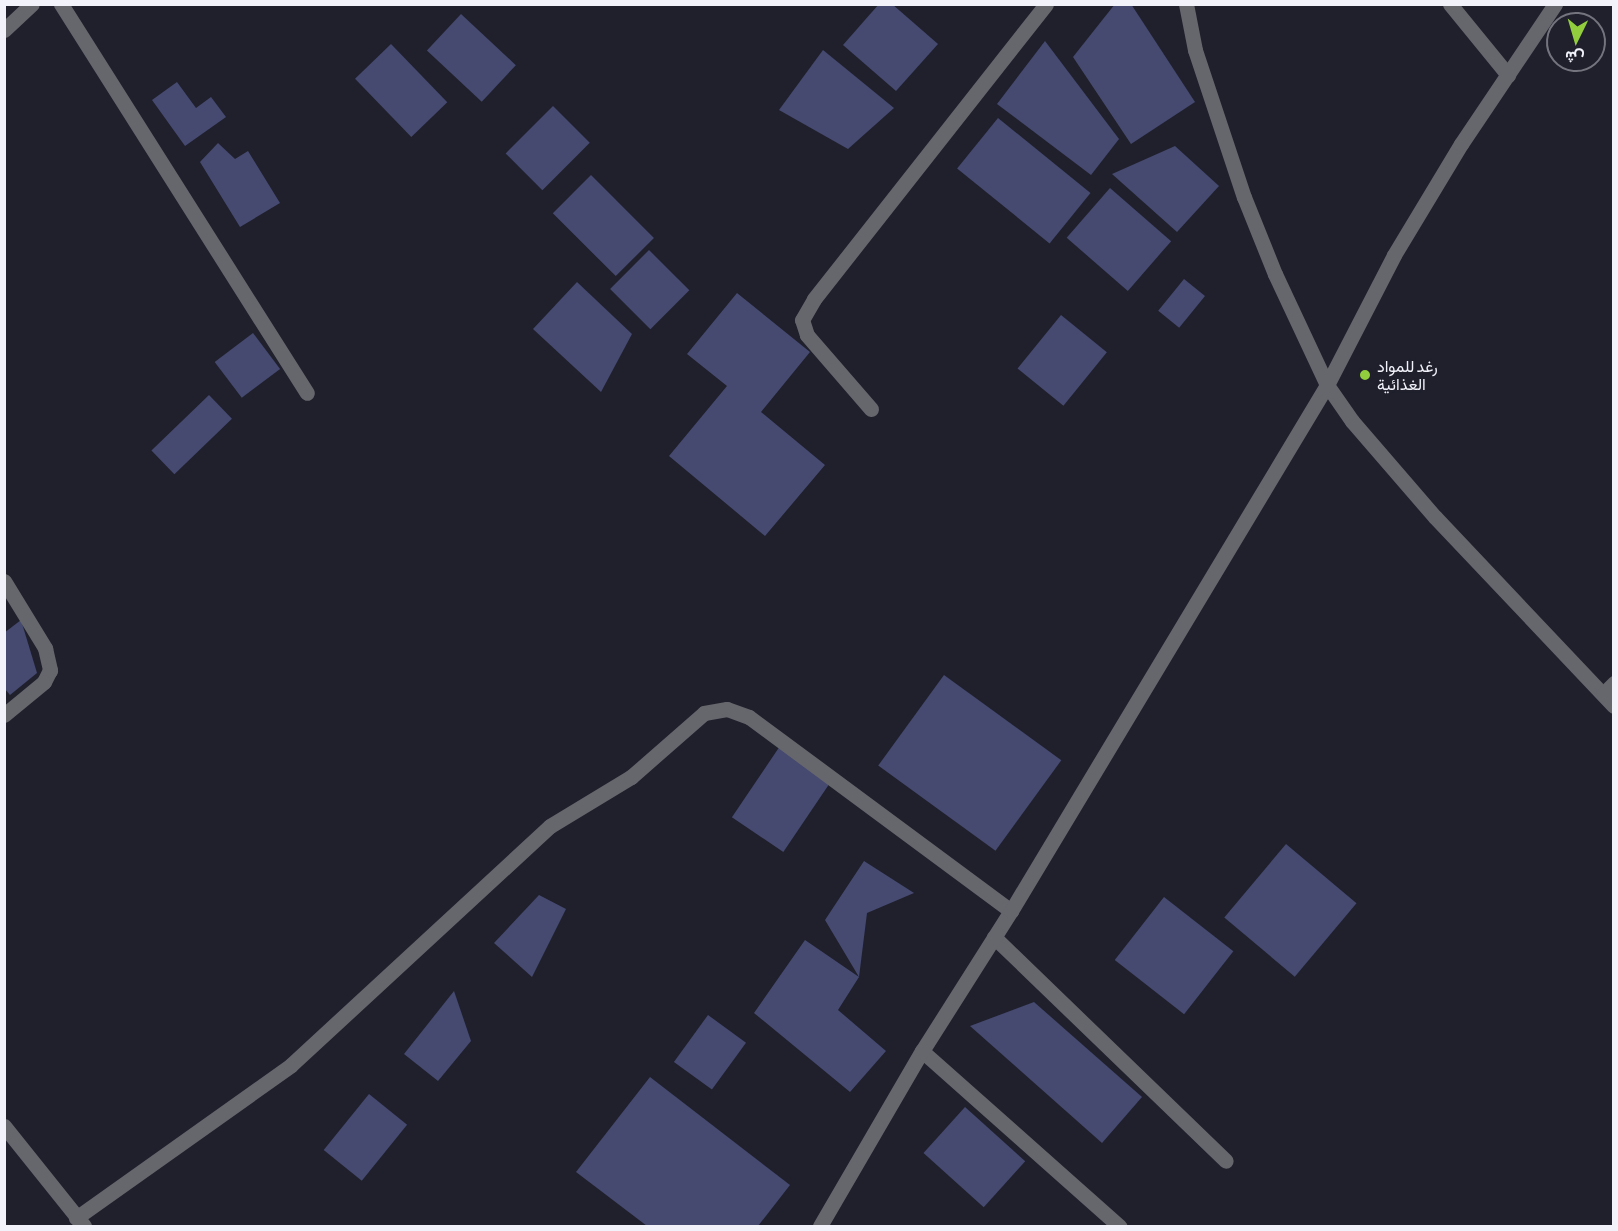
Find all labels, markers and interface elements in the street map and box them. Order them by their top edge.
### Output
north arrow [1546,12,1606,72]
text: ش [1564,48,1585,68]
place label: رغد للمواد الغذائية [1377,356,1438,394]
marker: رغد للمواد الغذائية [1358,368,1372,382]

